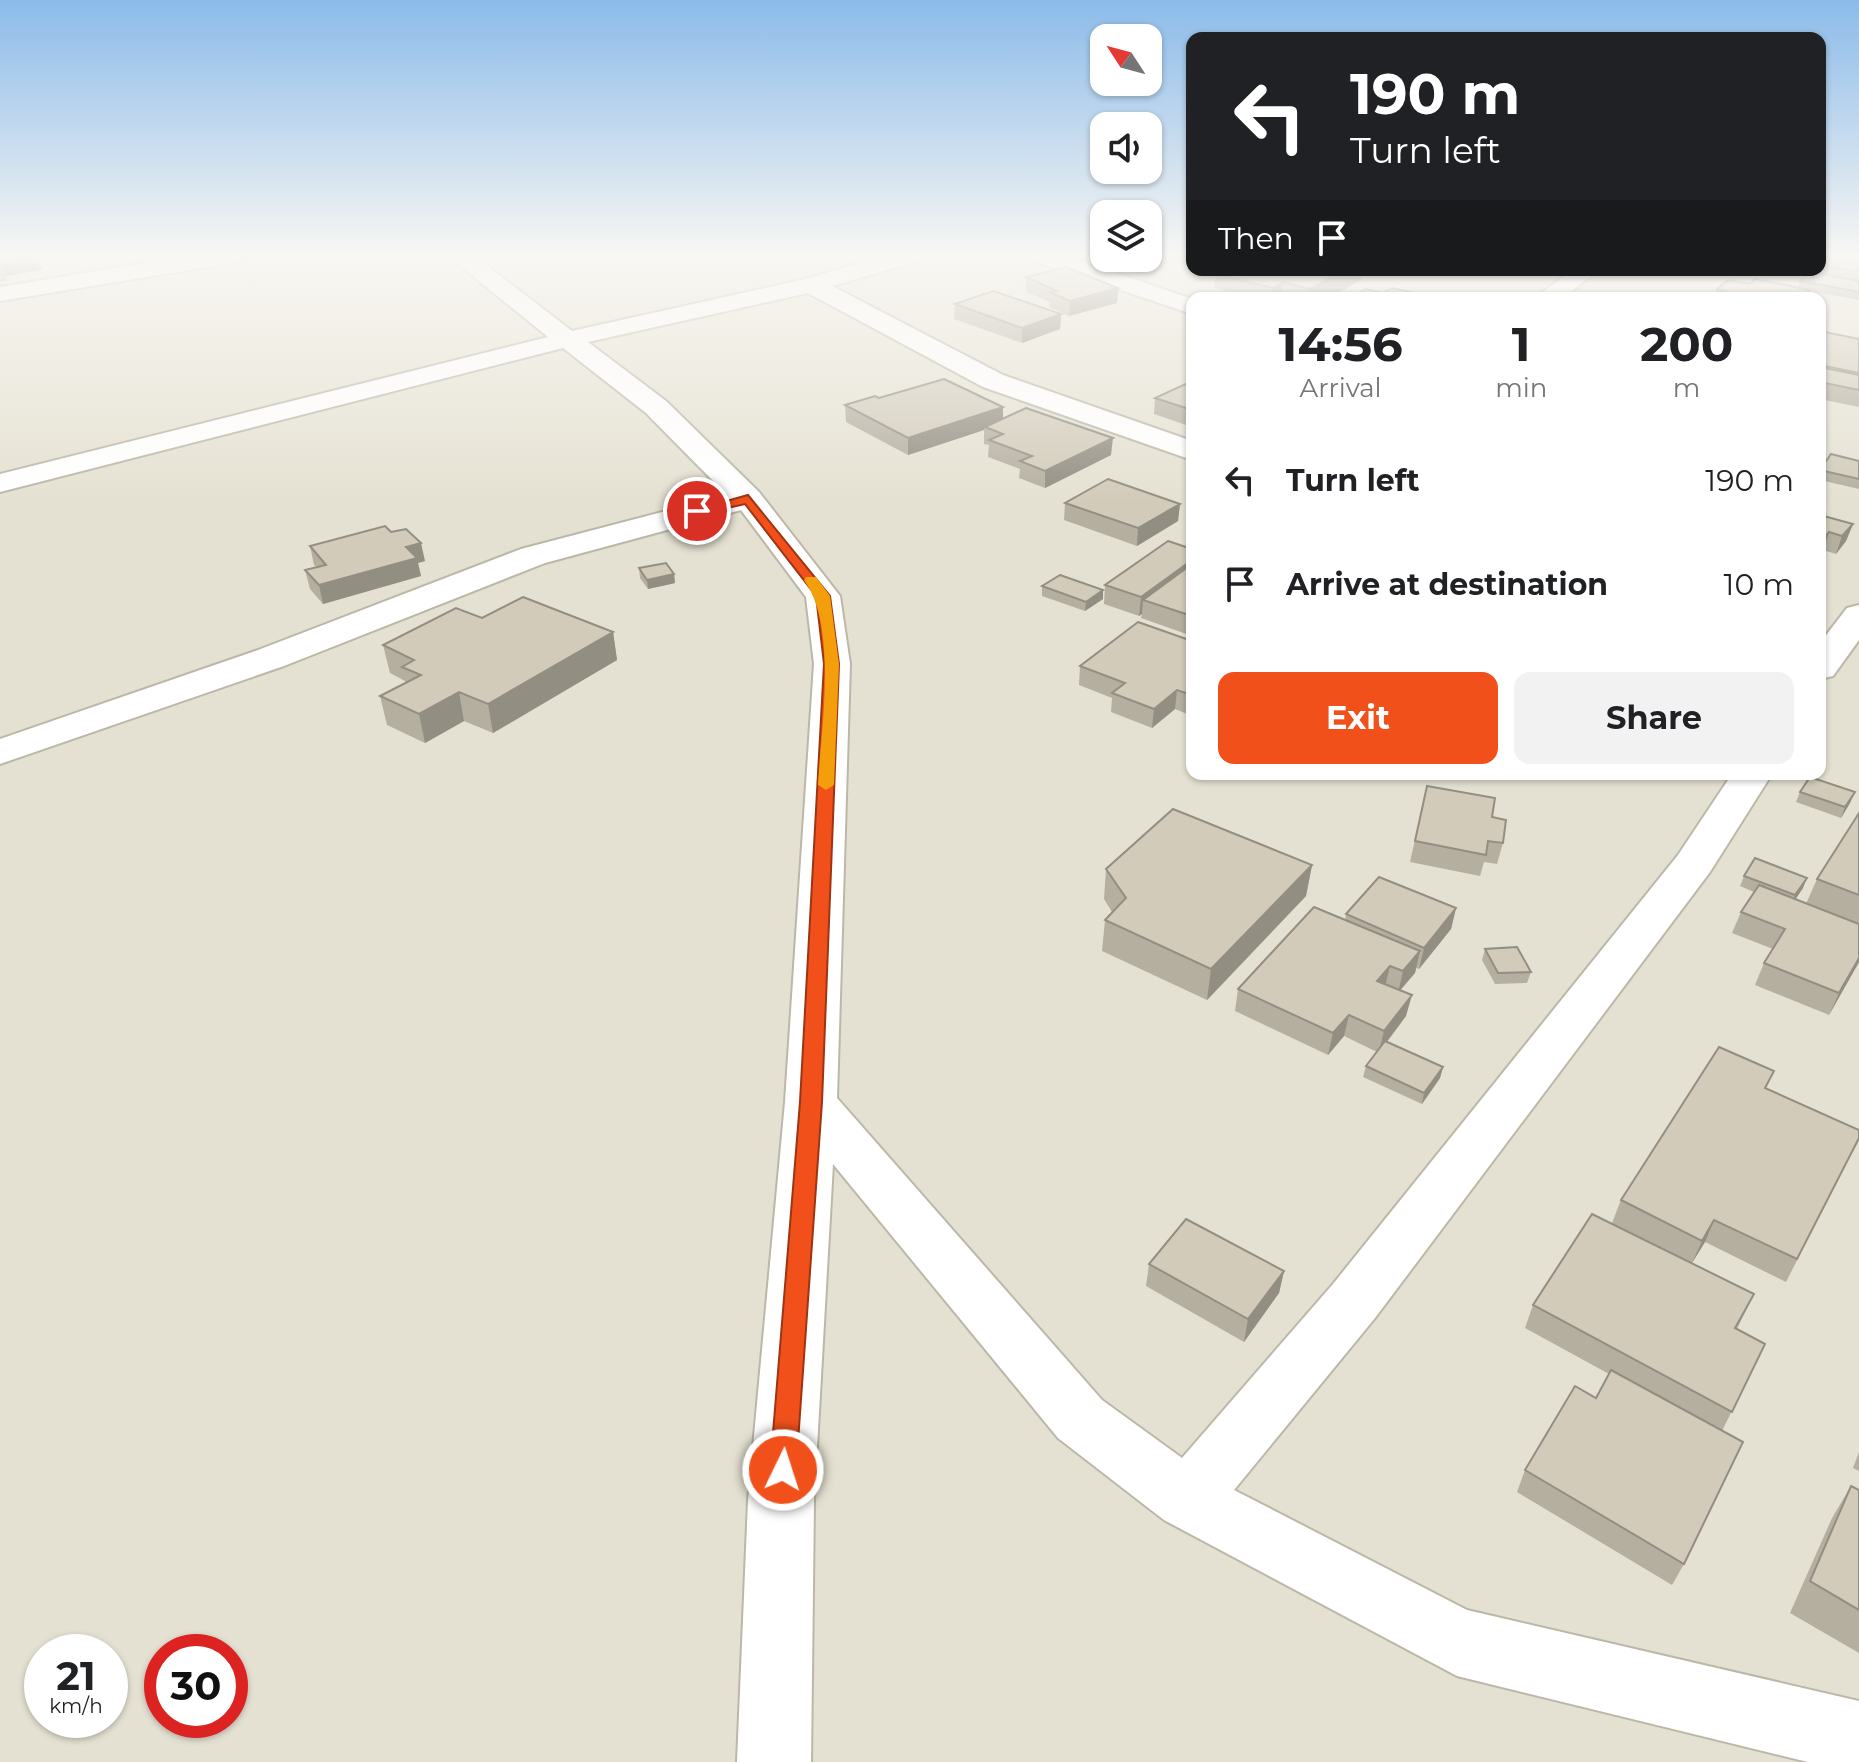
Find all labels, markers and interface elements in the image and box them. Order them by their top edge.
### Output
north arrow [1090,24,1162,96]
map controls [1090,24,1162,272]
text: 190 m [1350,60,1520,128]
icon: left [1218,64,1322,168]
button: sound [1090,112,1162,184]
text: Turn left [1350,128,1501,172]
button: layers [1090,200,1162,272]
icon: arrive [1310,216,1354,260]
text: Then [1218,220,1294,257]
text: 14:56 [1279,315,1403,373]
text: 1 [1512,315,1531,373]
text: 200 [1640,315,1733,373]
text: Arrival [1300,372,1382,404]
text: min [1495,372,1547,404]
text: m [1673,372,1700,404]
icon: left [1218,458,1262,502]
text: Turn left [1286,462,1419,499]
text: 190 m [1705,462,1794,499]
pin [663,477,731,545]
icon: arrive [675,489,719,533]
icon: arrive [1218,562,1262,606]
text: Arrive at destination [1286,566,1608,603]
text: 10 m [1724,566,1794,603]
button: Exit [1218,672,1498,764]
button: Share [1514,672,1794,764]
position arrow [741,1428,825,1512]
speed limit sign: 30 [144,1634,248,1738]
text: 21 [56,1651,96,1700]
text: km/h [49,1694,103,1718]

